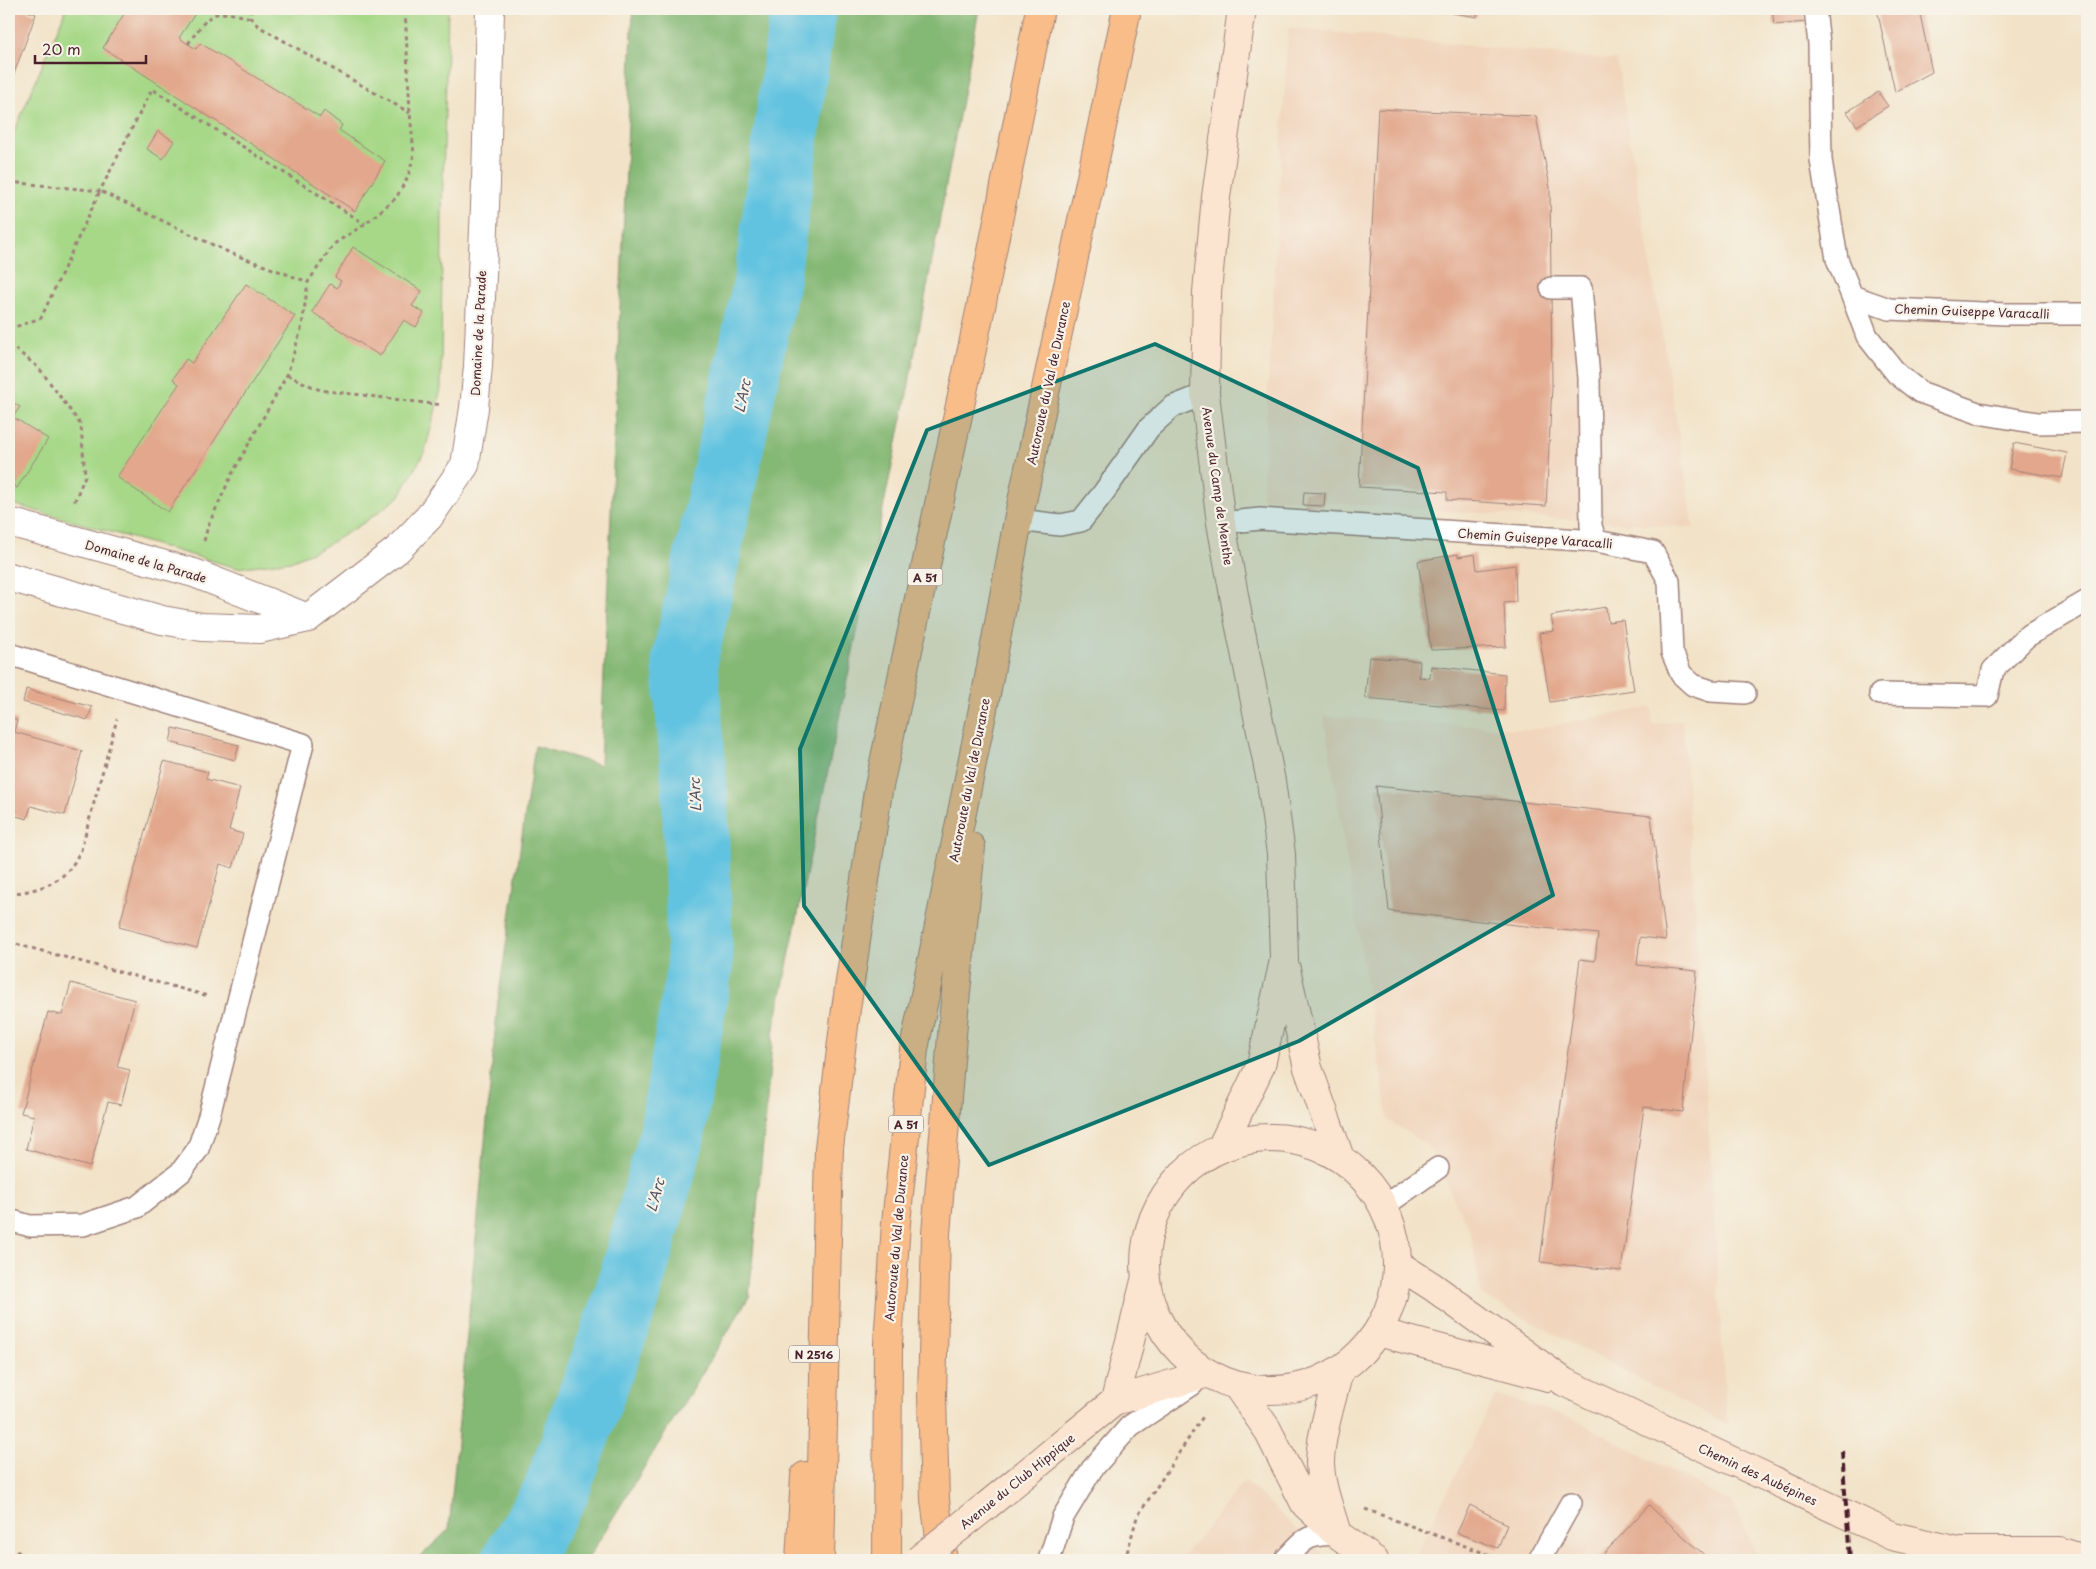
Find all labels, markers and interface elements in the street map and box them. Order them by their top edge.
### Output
scale bar [35,32,146,64]
text: 20 m [42,37,81,60]
street label: Domaine de la Parade [466,270,490,396]
street label: Autoroute du Val de Durance [1022,299,1074,466]
street label: Chemin Guiseppe Varacalli [1894,299,2050,323]
water label: L'Arc [728,376,756,415]
street label: Avenue du Camp de Menthe [1198,406,1238,566]
street label: Chemin Guiseppe Varacalli [1457,524,1613,552]
street label: Domaine de la Parade [83,535,209,587]
road number: A 51 [908,568,942,586]
street label: Autoroute du Val de Durance [944,696,994,864]
water label: L'Arc [684,776,706,812]
road number: A 51 [888,1116,924,1132]
street label: Autoroute du Val de Durance [880,1154,912,1322]
water label: L'Arc [640,1175,670,1214]
road number: N 2516 [789,1346,839,1362]
street label: Avenue du Club Hippique [956,1429,1079,1533]
street label: Chemin des Aubépines [1696,1439,1821,1510]

